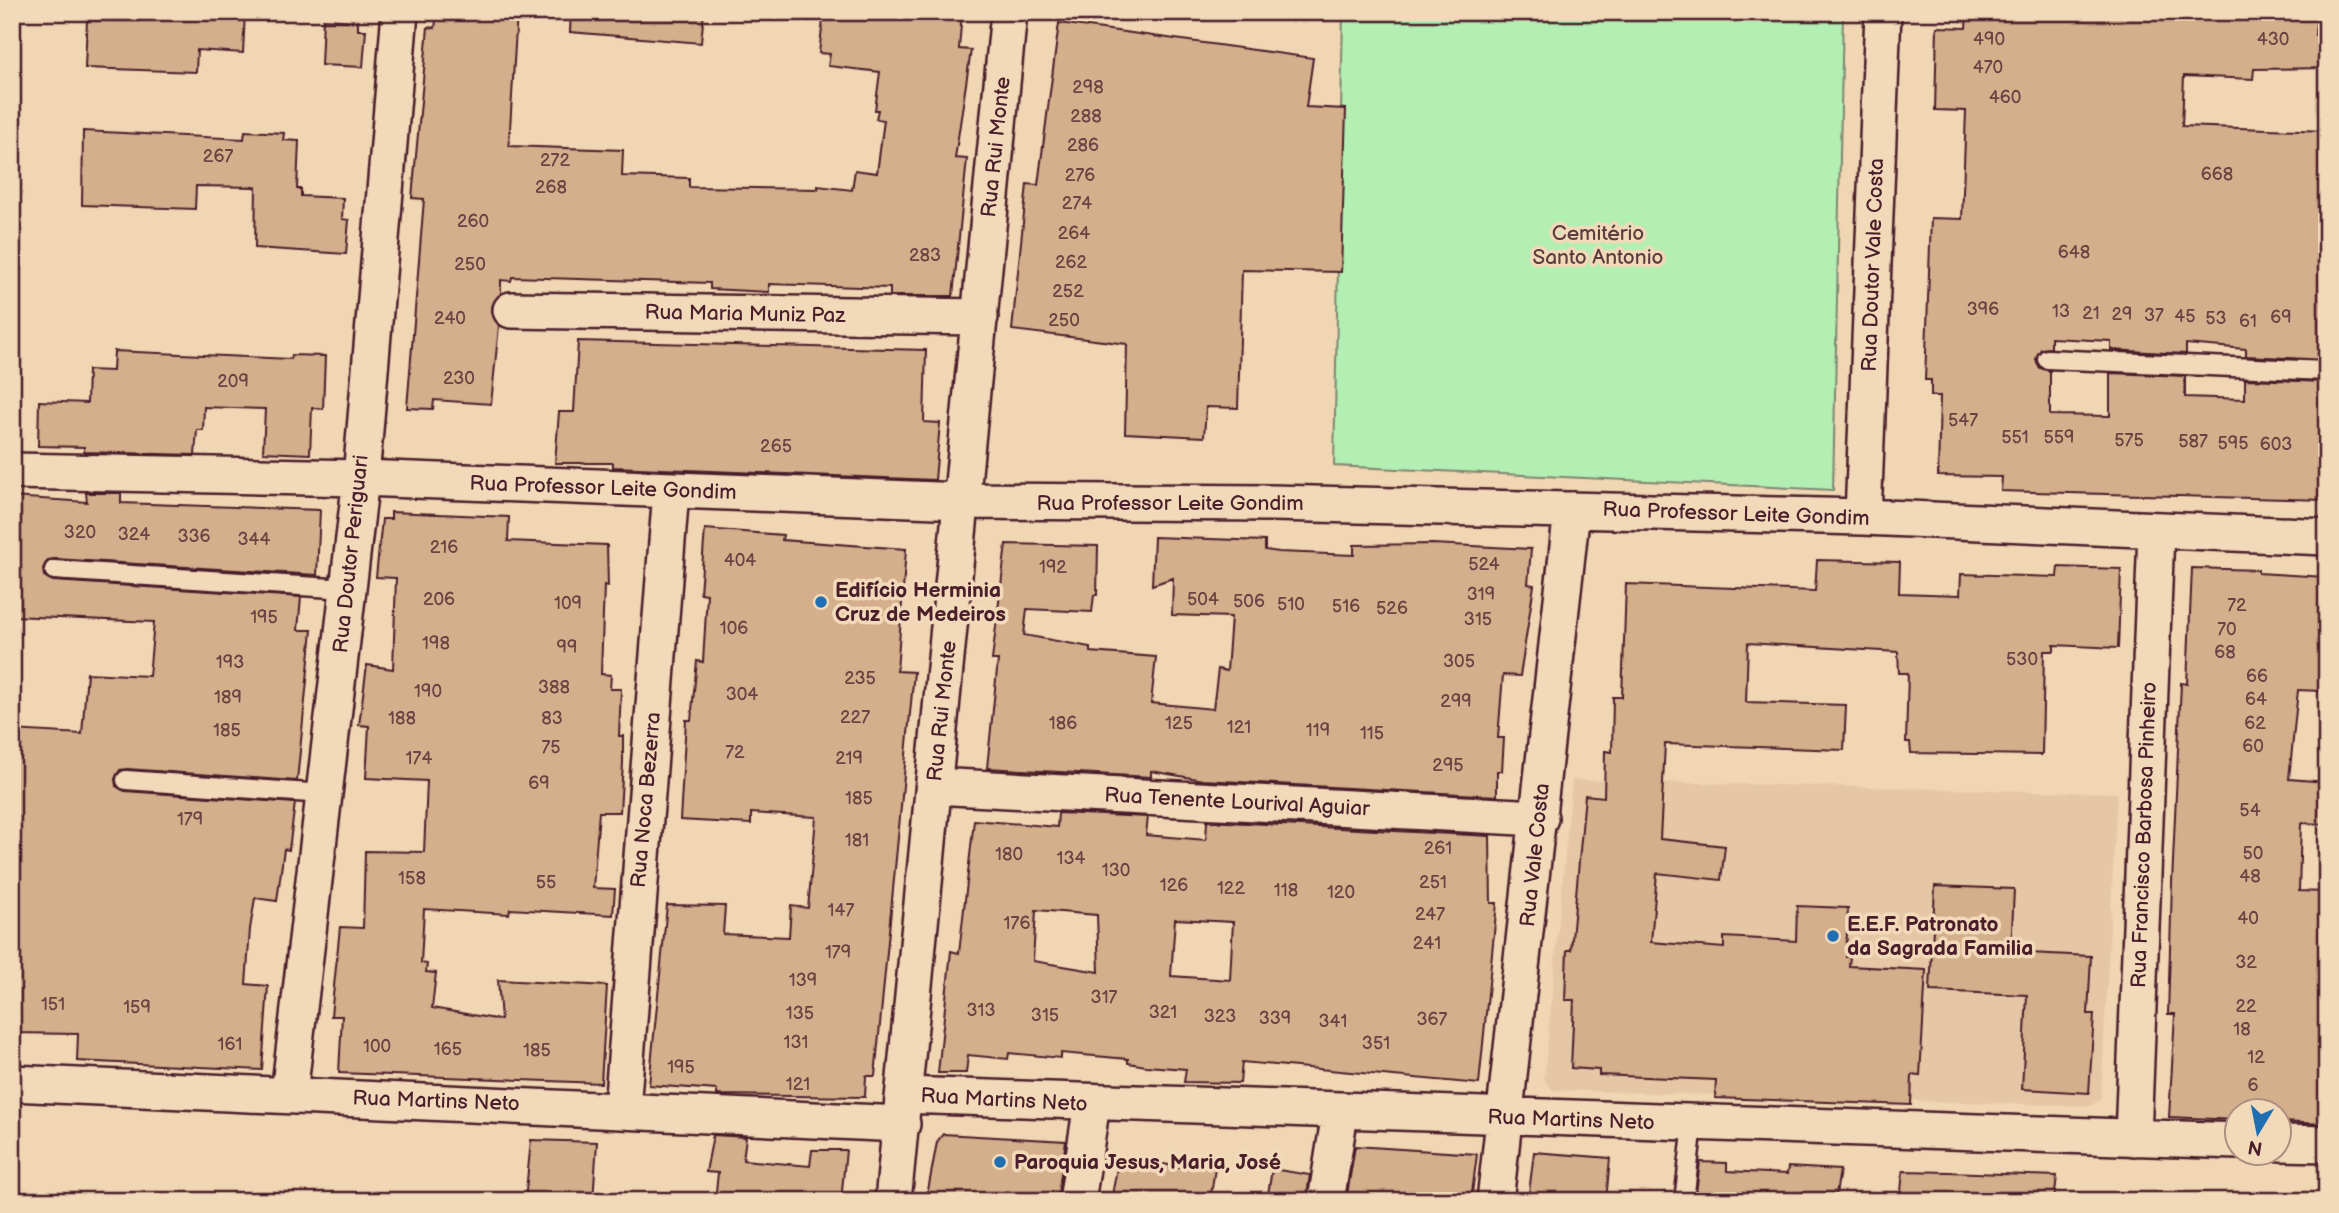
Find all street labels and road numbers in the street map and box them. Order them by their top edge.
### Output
street label: Rua Rui Monte [976,75,1016,219]
street label: Rua Doutor Vale Costa [1857,158,1889,372]
street label: Rua Maria Muniz Paz [644,300,847,328]
street label: Rua Doutor Periguari [328,454,374,654]
street label: Rua Professor Leite Gondim [469,471,737,505]
street label: Rua Professor Leite Gondim [1036,491,1304,516]
street label: Rua Professor Leite Gondim [1602,497,1870,531]
street label: Rua Rui Monte [922,639,962,783]
street label: Rua Francisco Barbosa Pinheiro [2126,681,2162,989]
street label: Rua Noca Bezerra [626,711,666,889]
street label: Rua Vale Costa [1515,782,1555,928]
street label: Rua Tenente Lourival Aguiar [1104,783,1371,821]
street label: Rua Martins Neto [920,1083,1088,1117]
street label: Rua Martins Neto [352,1086,520,1116]
street label: Rua Martins Neto [1487,1105,1655,1135]

